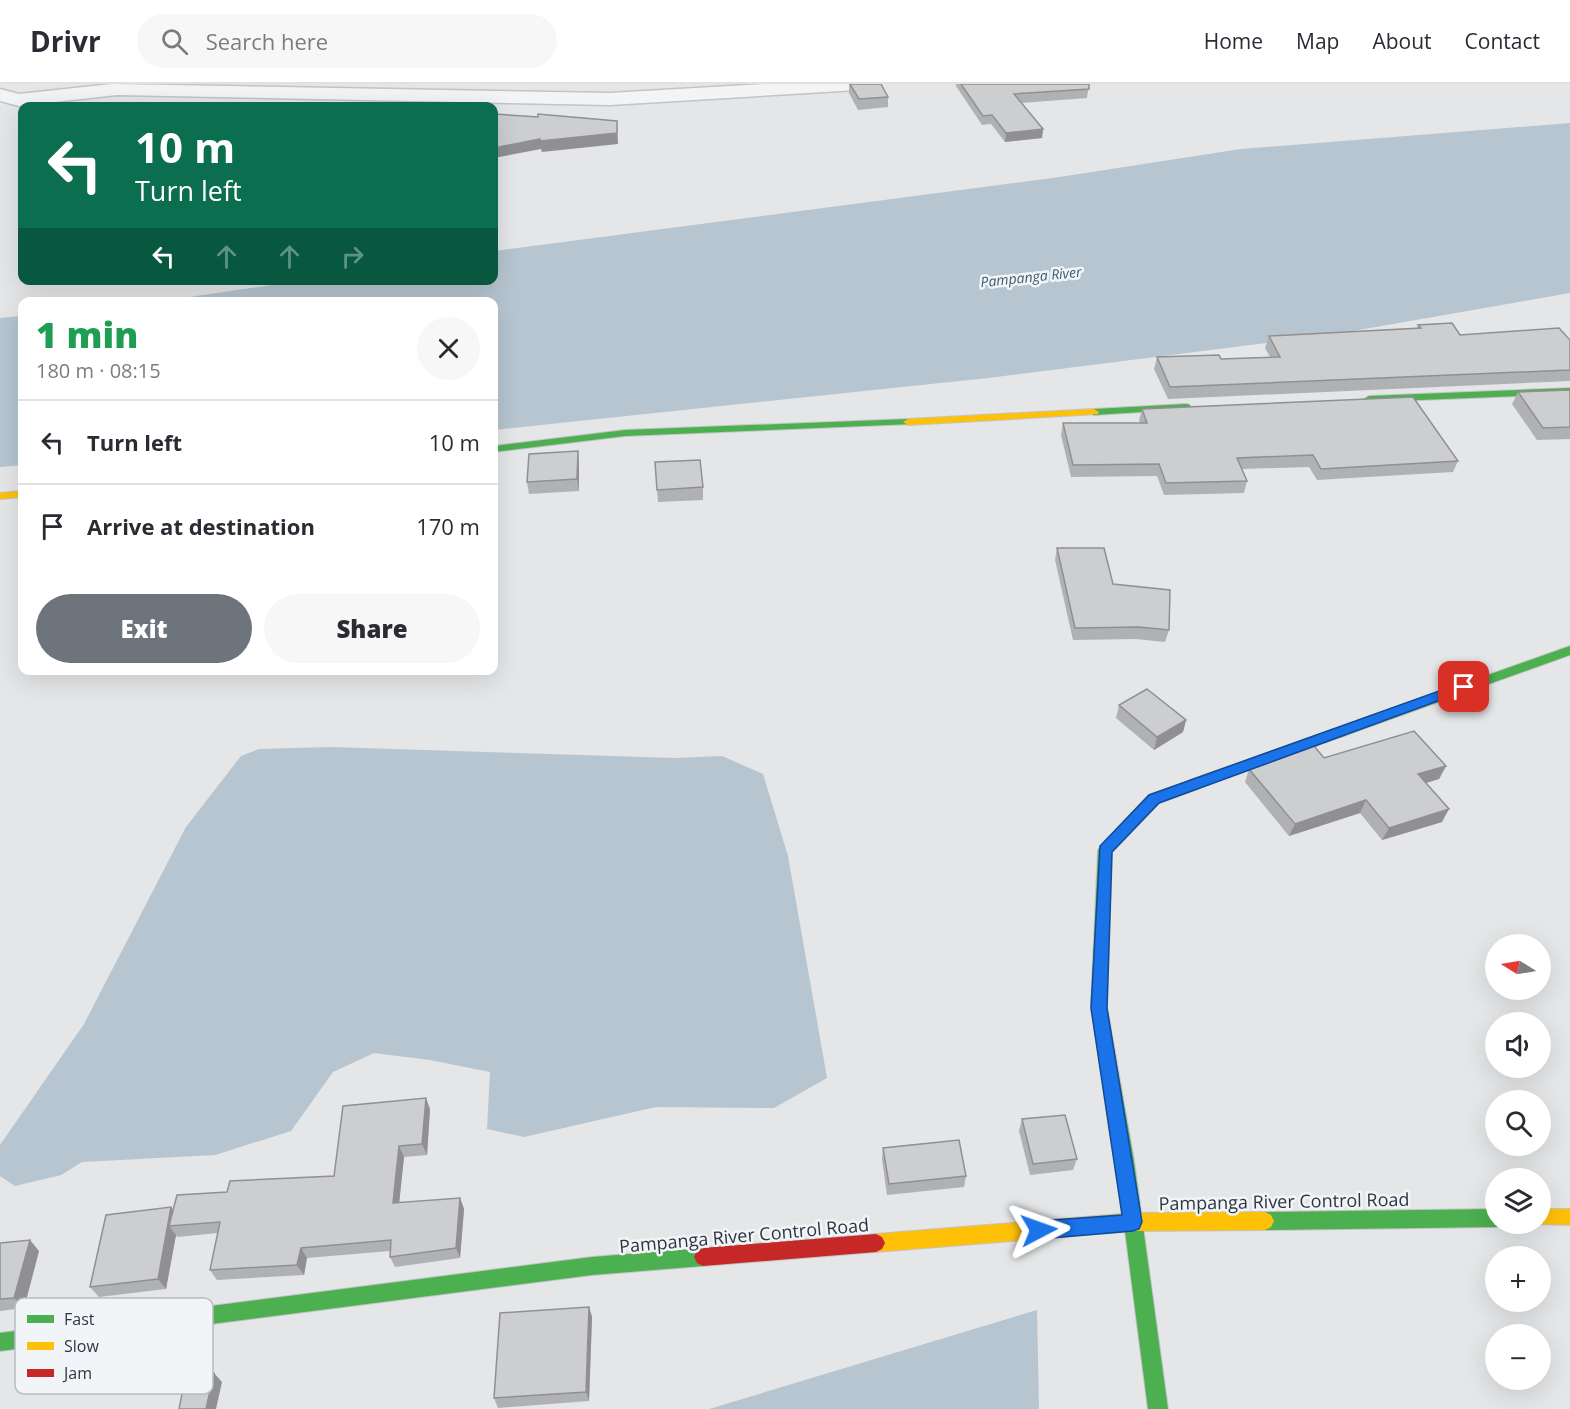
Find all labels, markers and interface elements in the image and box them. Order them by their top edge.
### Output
search box [137,14,557,68]
text: Drivr [30,22,101,60]
icon: search [158,25,191,58]
text: Search here [206,26,328,56]
text: Home [1204,27,1263,55]
text: Map [1296,27,1339,55]
text: About [1372,27,1432,55]
text: Contact [1465,27,1540,55]
text: 10 m [135,118,235,175]
icon: left [36,126,114,204]
text: Turn left [135,172,242,209]
icon: left [147,240,180,273]
icon: ahead [210,240,243,273]
icon: ahead [273,240,306,273]
icon: right [336,240,369,273]
water label: Pampanga River [980,262,1083,291]
text: 1 min [36,310,138,359]
button: close [417,317,480,380]
text: 180 m · 08:15 [36,357,161,384]
icon: left [36,426,69,459]
text: Turn left [87,427,182,457]
text: 10 m [429,427,480,457]
icon: arrive [36,510,69,543]
text: Arrive at destination [87,511,315,541]
text: 170 m [416,511,480,541]
button: Exit [36,594,252,663]
button: Share [264,594,480,663]
pin [1438,661,1489,712]
icon: arrive [1447,670,1480,703]
north arrow [1485,934,1551,1000]
map controls [1485,934,1551,1390]
button: sound [1485,1012,1551,1078]
button: search [1485,1090,1551,1156]
button: layers [1485,1168,1551,1234]
street label: Pampanga River Control Road [1158,1187,1410,1215]
position arrow [1007,1198,1071,1262]
street label: Pampanga River Control Road [618,1212,870,1258]
button: + [1485,1246,1551,1312]
legend [15,1298,213,1394]
text: Fast [64,1308,95,1330]
button: − [1485,1324,1551,1390]
text: Slow [64,1335,99,1357]
text: Jam [62,1362,92,1384]

